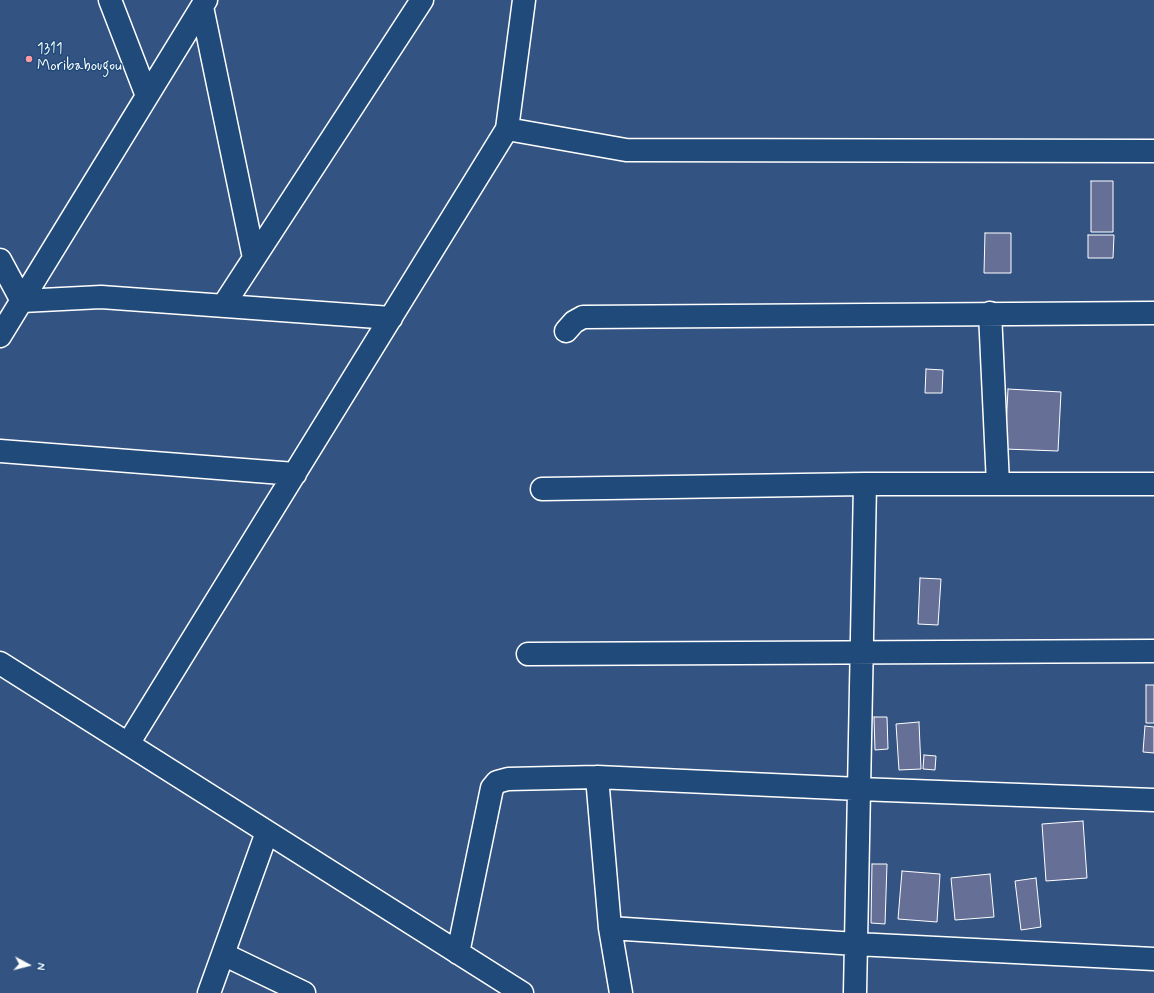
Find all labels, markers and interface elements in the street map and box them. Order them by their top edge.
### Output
place label: 1311 Moribabougou [37,41,122,76]
marker: 1311 Moribabougou [24,54,34,64]
north arrow [8,945,48,985]
text: N [33,962,47,971]

